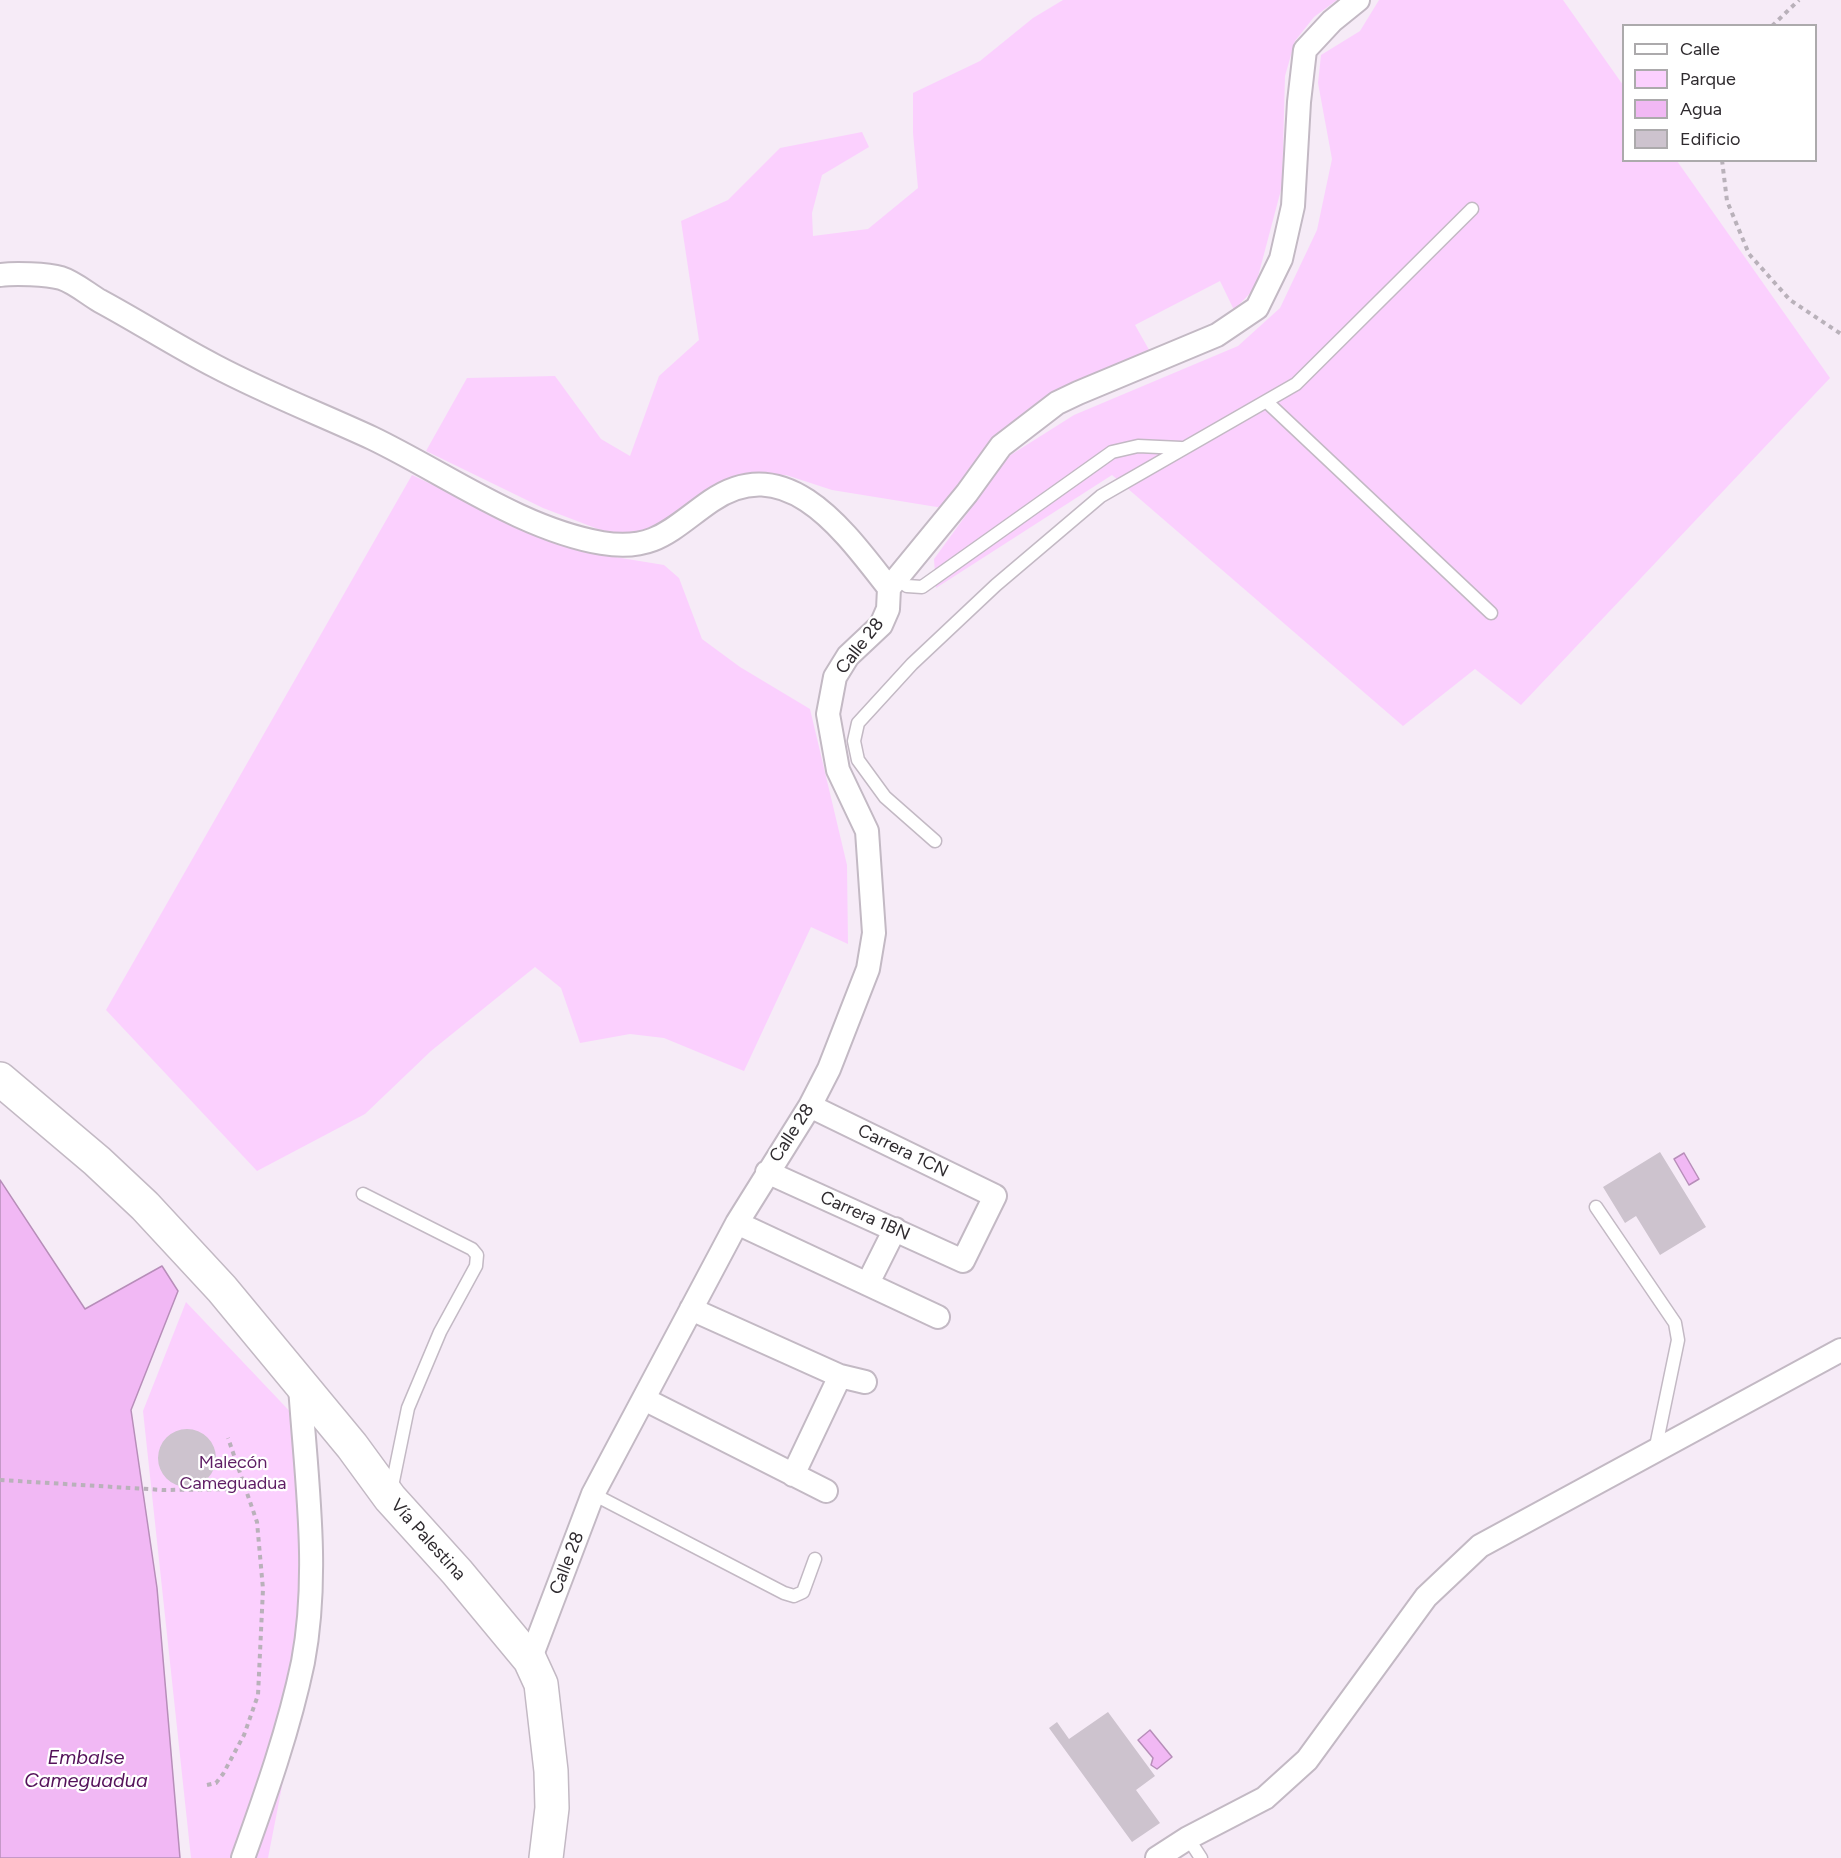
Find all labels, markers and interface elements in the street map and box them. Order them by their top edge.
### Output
legend [1622,24,1817,162]
text: Calle [1680,38,1720,60]
text: Parque [1680,68,1736,90]
text: Agua [1680,98,1722,120]
text: Edificio [1680,128,1741,150]
street label: Calle 28 [831,614,889,678]
street label: Calle 28 [765,1100,819,1166]
street label: Carrera 1CN [854,1120,952,1182]
street label: Carrera 1BN [817,1187,913,1245]
park label: Malecón Cameguadua [180,1452,286,1494]
street label: Vía Palestina [386,1495,470,1585]
street label: Calle 28 [545,1529,589,1597]
water label: Embalse Cameguadua [24,1746,148,1793]

